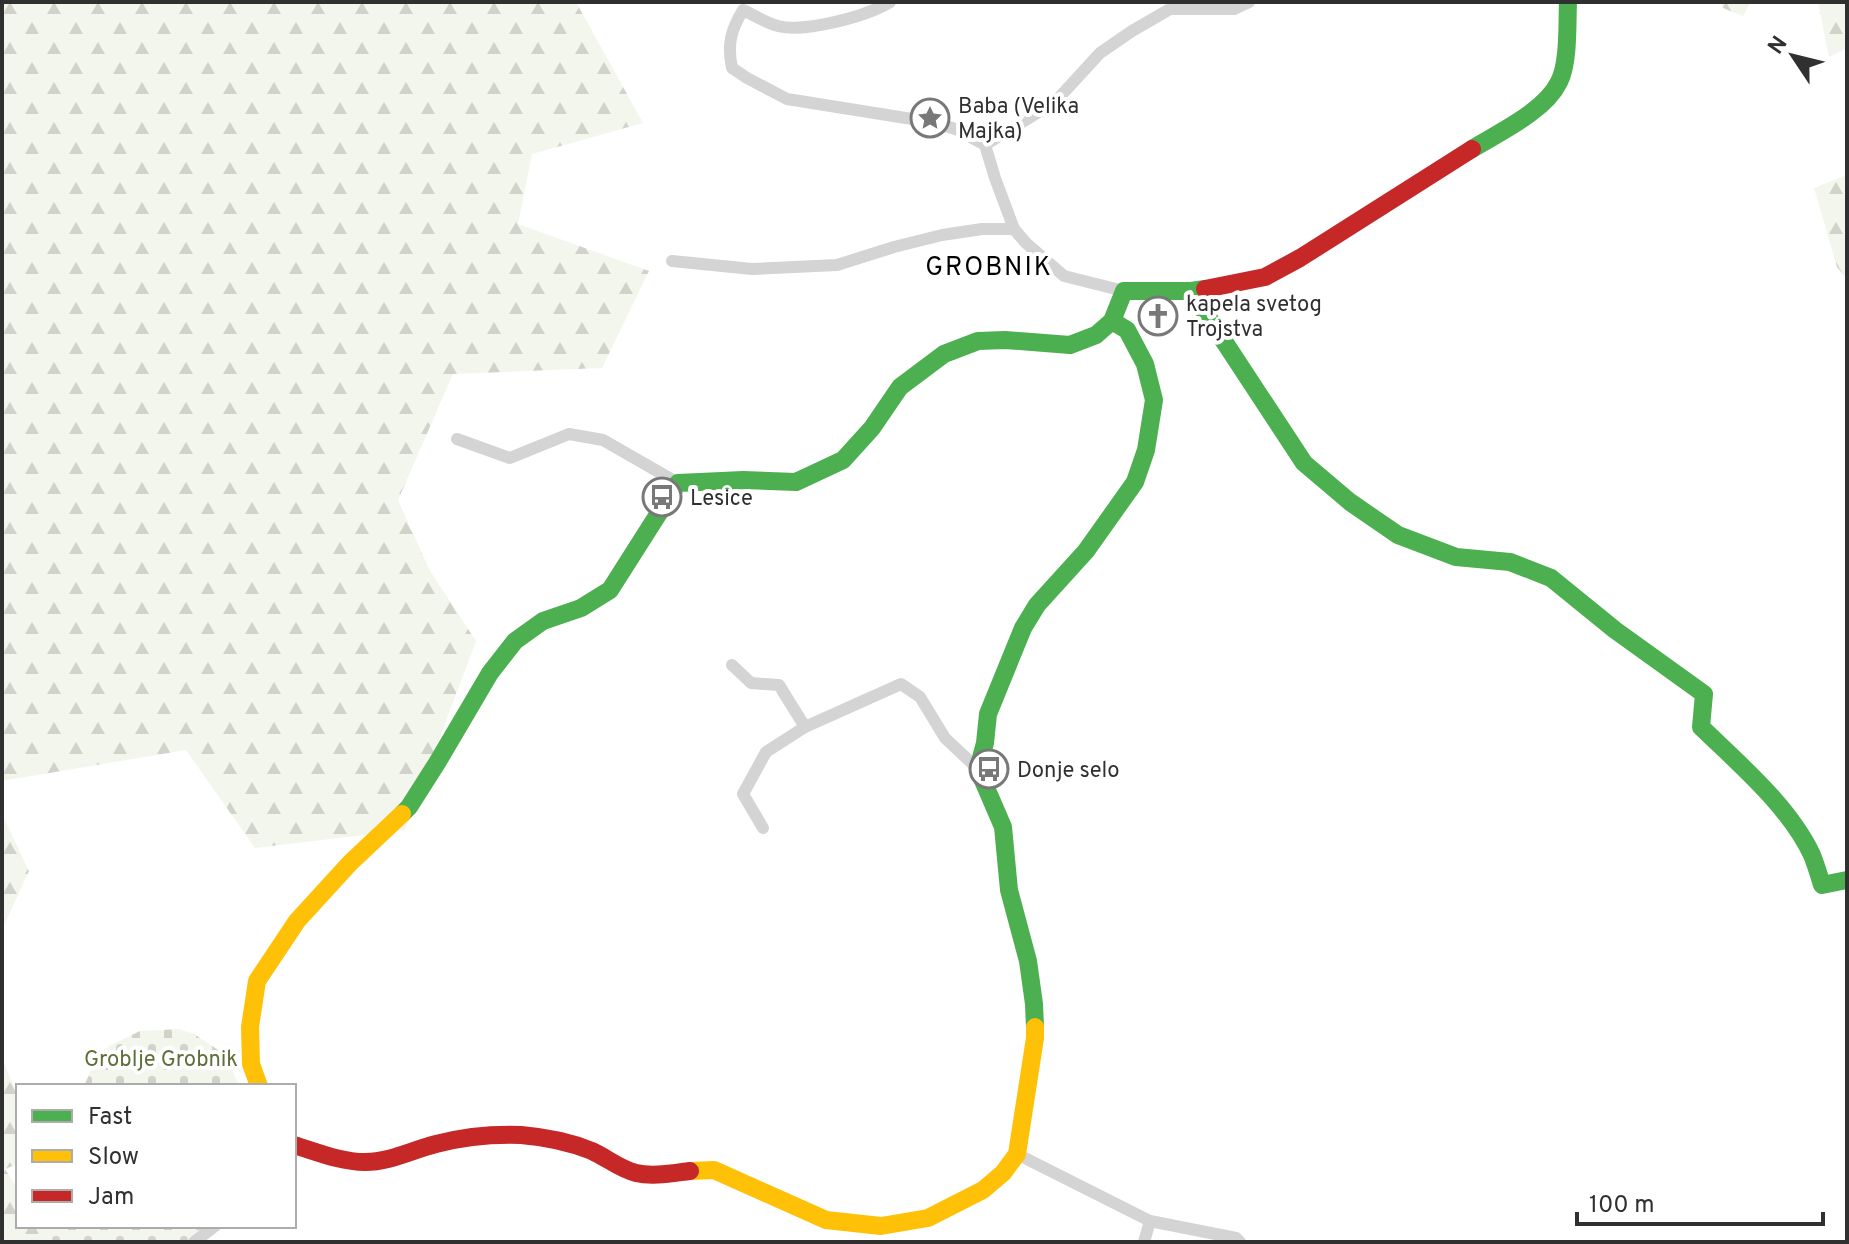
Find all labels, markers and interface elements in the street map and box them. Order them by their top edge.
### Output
north arrow [1753,16,1833,96]
text: N [1763,32,1794,60]
place label: Baba (Velika Majka) [958,94,1079,146]
place icon: Baba (Velika Majka) [909,97,951,139]
district label: GROBNIK [925,252,1053,285]
place label: kapela svetog Trojstva [1186,292,1322,344]
church icon: kapela svetog Trojstva [1137,295,1179,337]
bus stop icon: Lesice [641,476,683,518]
place label: Lesice [690,486,753,513]
bus stop icon: Donje selo [968,748,1010,790]
place label: Donje selo [1017,758,1120,785]
park label: Groblje Grobnik [84,1047,238,1074]
legend [16,1084,296,1228]
text: Fast [88,1103,132,1133]
text: Slow [88,1143,139,1173]
scale bar [1577,1176,1823,1226]
text: Jam [88,1183,134,1213]
text: 100 m [1589,1191,1655,1221]

